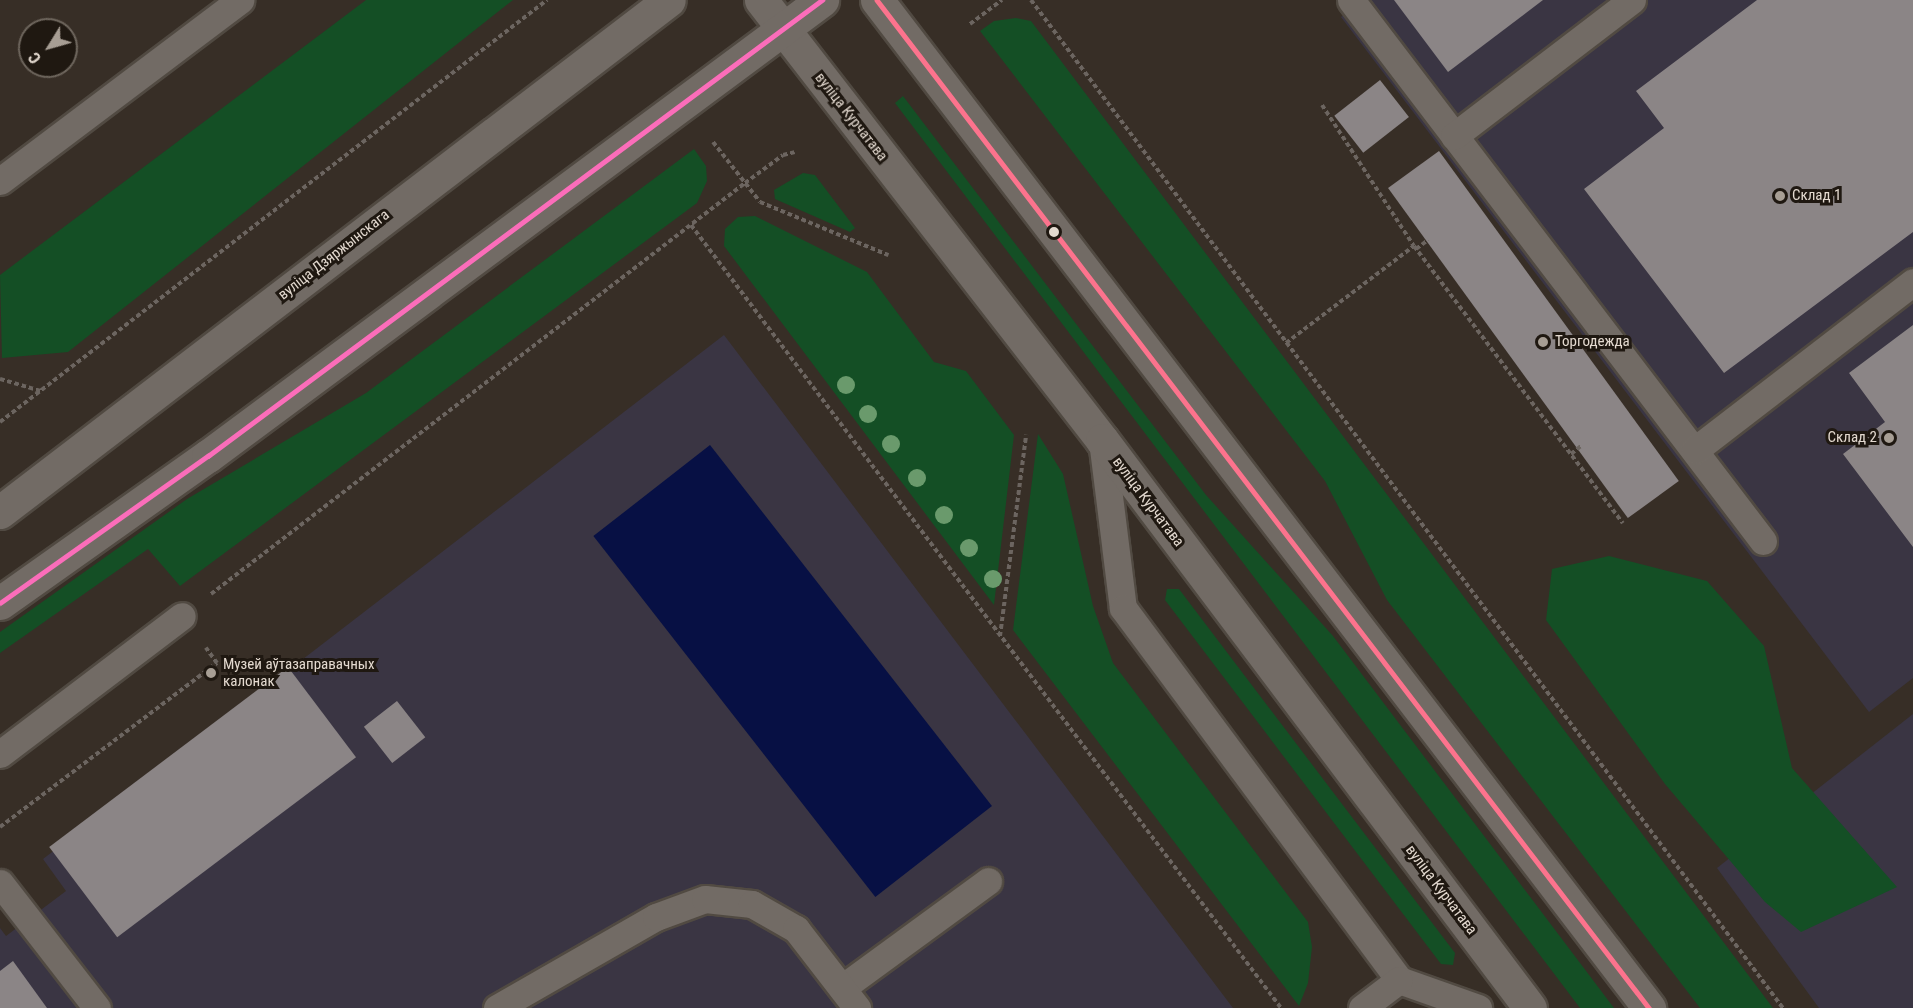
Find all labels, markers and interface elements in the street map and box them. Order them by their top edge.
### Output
north arrow [18,18,78,78]
text: С [24,49,45,67]
street label: вуліца Курчатава [811,69,891,165]
place label: Склад 1 [1792,187,1841,205]
marker: Склад 1 [1773,189,1787,203]
street label: вуліца Дзяржынскага [275,206,393,304]
unlabelled marker [1048,226,1060,238]
place label: Торгодежда [1555,333,1630,351]
marker: Торгодежда [1536,335,1550,349]
place label: Склад 2 [1828,429,1877,447]
marker: Склад 2 [1882,431,1896,445]
street label: вуліца Курчатава [1109,454,1187,550]
place label: Музей аўтазаправачных калонак [223,655,375,690]
marker: Музей аўтазаправачных калонак [204,666,218,680]
street label: вуліца Курчатава [1402,842,1480,938]

